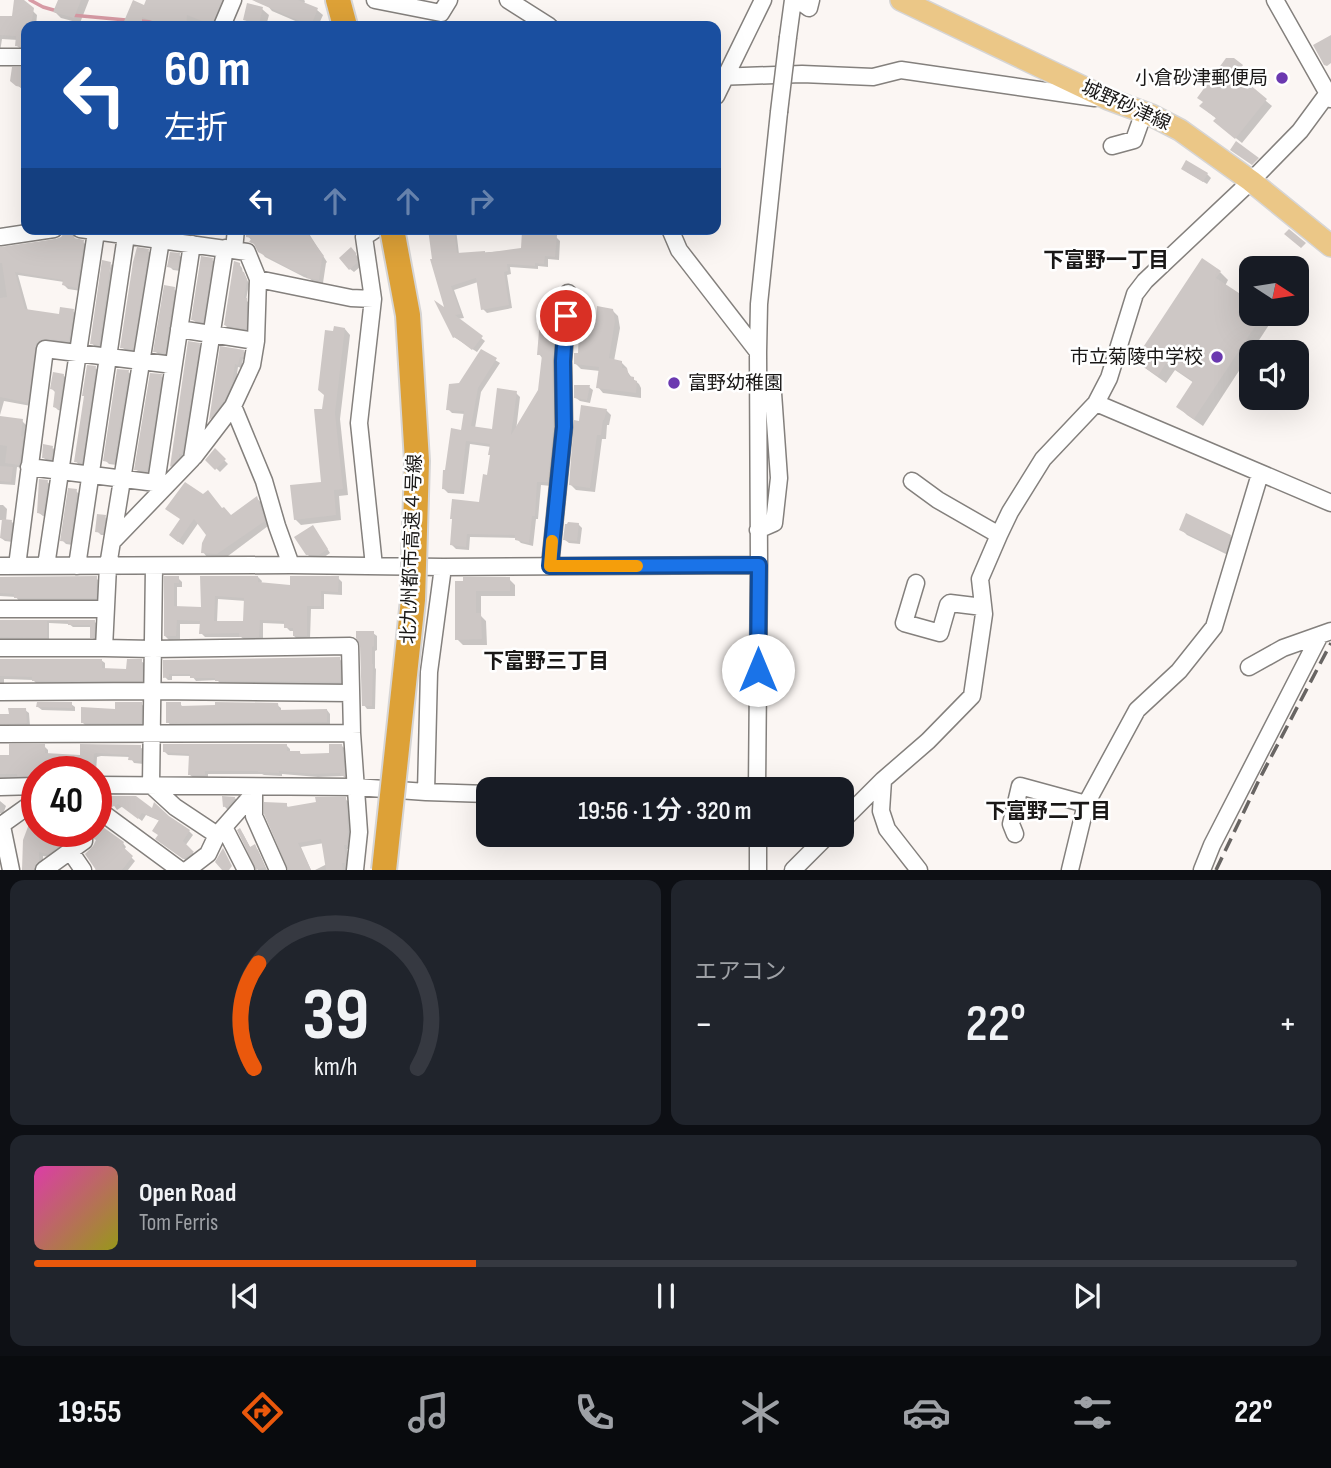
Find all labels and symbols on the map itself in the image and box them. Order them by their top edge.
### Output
place label: 小倉砂津郵便局 [1135,67,1268,90]
marker: 小倉砂津郵便局 [1274,70,1290,86]
street label: 城野砂津線 [1078,76,1174,136]
district label: 下富野一丁目 [1043,248,1169,273]
north arrow [1239,256,1309,326]
pin [536,286,596,346]
place label: 市立菊陵中学校 [1070,346,1203,369]
marker: 市立菊陵中学校 [1209,349,1225,365]
place label: 富野幼稚園 [688,372,783,395]
marker: 富野幼稚園 [666,375,682,391]
street label: 北九州都市高速４号線 [397,454,427,644]
position arrow [721,633,795,707]
district label: 下富野三丁目 [483,649,609,674]
speed limit sign: 40 [21,756,112,847]
district label: 下富野二丁目 [985,799,1111,824]

